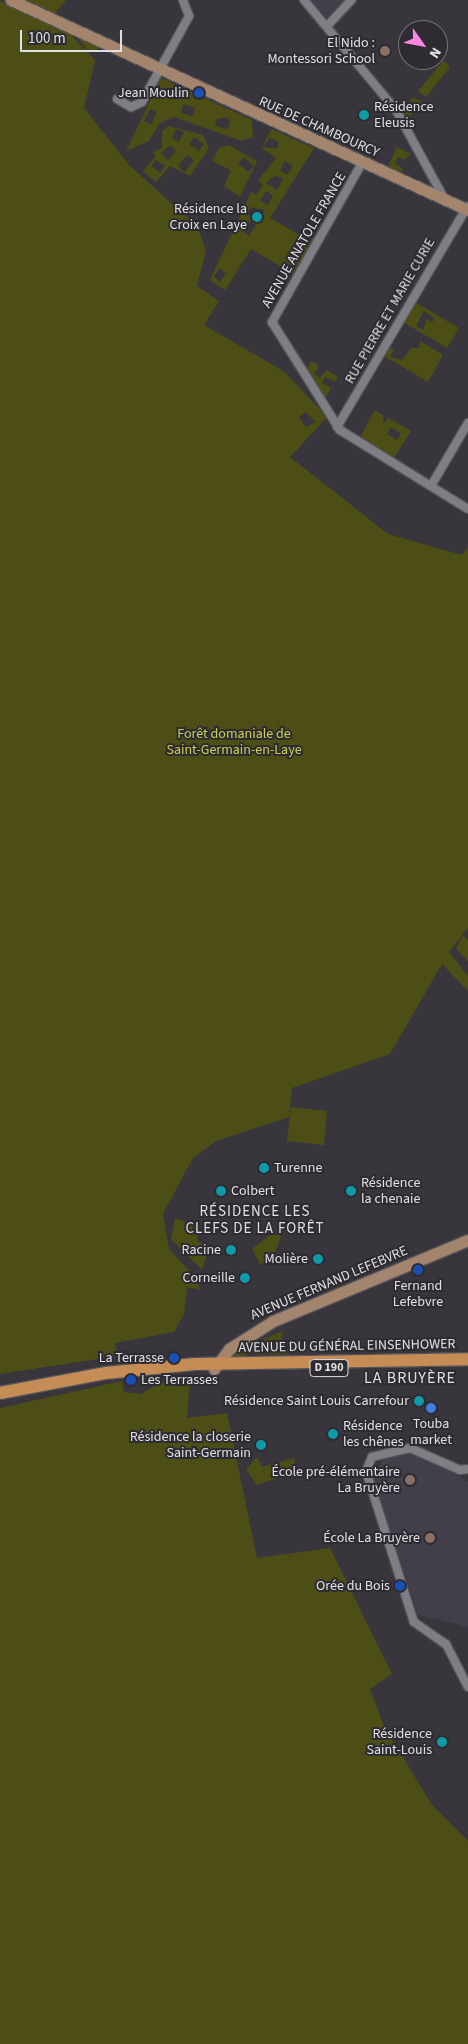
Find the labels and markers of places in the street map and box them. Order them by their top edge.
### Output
place label: El Nido : Montessori School [267,35,375,68]
marker: El Nido : Montessori School [379,45,391,57]
place label: Jean Moulin [118,85,189,101]
marker: Jean Moulin [193,87,205,99]
place label: Résidence Eleusis [374,99,433,132]
marker: Résidence Eleusis [358,109,370,121]
place label: Résidence la Croix en Laye [170,201,247,233]
marker: Résidence la Croix en Laye [251,211,263,223]
place label: Turenne [274,1160,322,1176]
marker: Turenne [258,1162,270,1174]
place label: Résidence la chenaie [361,1175,420,1208]
place label: Colbert [231,1183,274,1199]
marker: Colbert [215,1185,227,1197]
marker: Résidence la chenaie [345,1185,357,1197]
place label: Racine [182,1242,221,1258]
marker: Racine [225,1244,237,1256]
place label: Molière [265,1251,308,1267]
marker: Molière [312,1253,324,1265]
marker: Fernand Lefebvre [412,1264,424,1276]
place label: Corneille [182,1270,235,1286]
marker: Corneille [239,1272,251,1284]
place label: Fernand Lefebvre [393,1278,443,1310]
place label: La Terrasse [99,1350,164,1366]
marker: La Terrasse [168,1352,180,1364]
place label: Les Terrasses [141,1372,218,1388]
marker: Les Terrasses [125,1374,137,1386]
place label: Résidence Saint Louis Carrefour [224,1393,409,1409]
marker: Résidence Saint Louis Carrefour [413,1395,425,1407]
marker: Touba market [425,1402,437,1414]
place label: Touba market [410,1416,452,1448]
place label: Résidence les chênes [343,1418,404,1450]
marker: Résidence les chênes [327,1428,339,1440]
place label: Résidence la closerie Saint-Germain [130,1429,251,1461]
marker: Résidence la closerie Saint-Germain [255,1439,267,1451]
place label: École pré-élémentaire La Bruyère [272,1464,400,1496]
marker: École pré-élémentaire La Bruyère [404,1474,416,1486]
place label: École La Bruyère [323,1530,420,1546]
marker: École La Bruyère [424,1532,436,1544]
place label: Orée du Bois [316,1578,390,1594]
marker: Orée du Bois [394,1580,406,1592]
place label: Résidence Saint-Louis [366,1726,432,1758]
marker: Résidence Saint-Louis [436,1736,448,1748]

